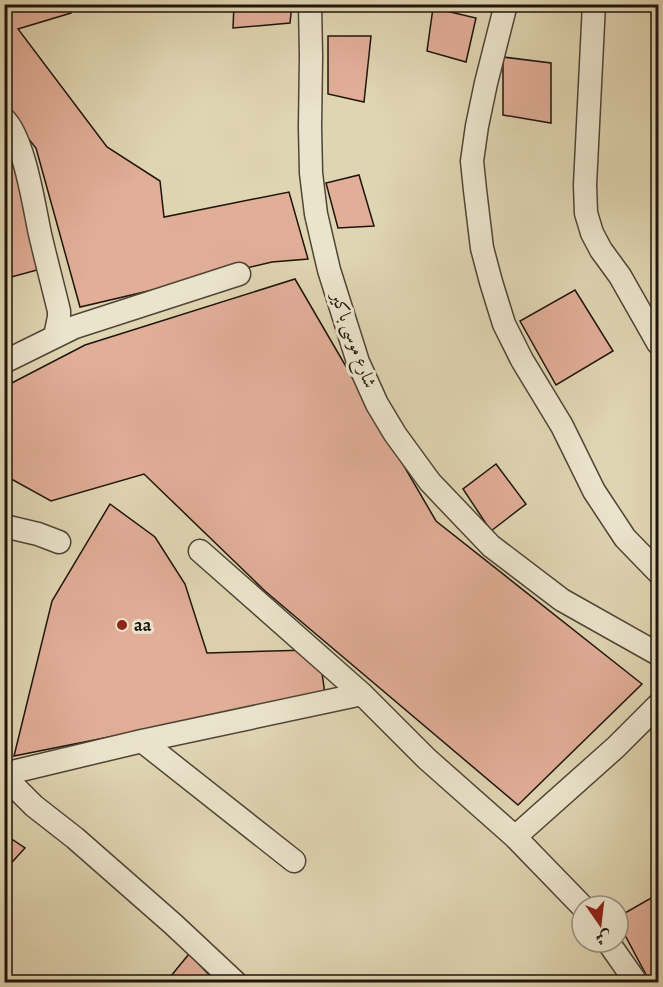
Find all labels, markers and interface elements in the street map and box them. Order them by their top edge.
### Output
street label: شارع موسى باكير [322,287,382,392]
place label: aa [134,613,152,637]
marker: aa [115,618,129,632]
north arrow [570,894,630,954]
text: ش [593,925,614,950]

